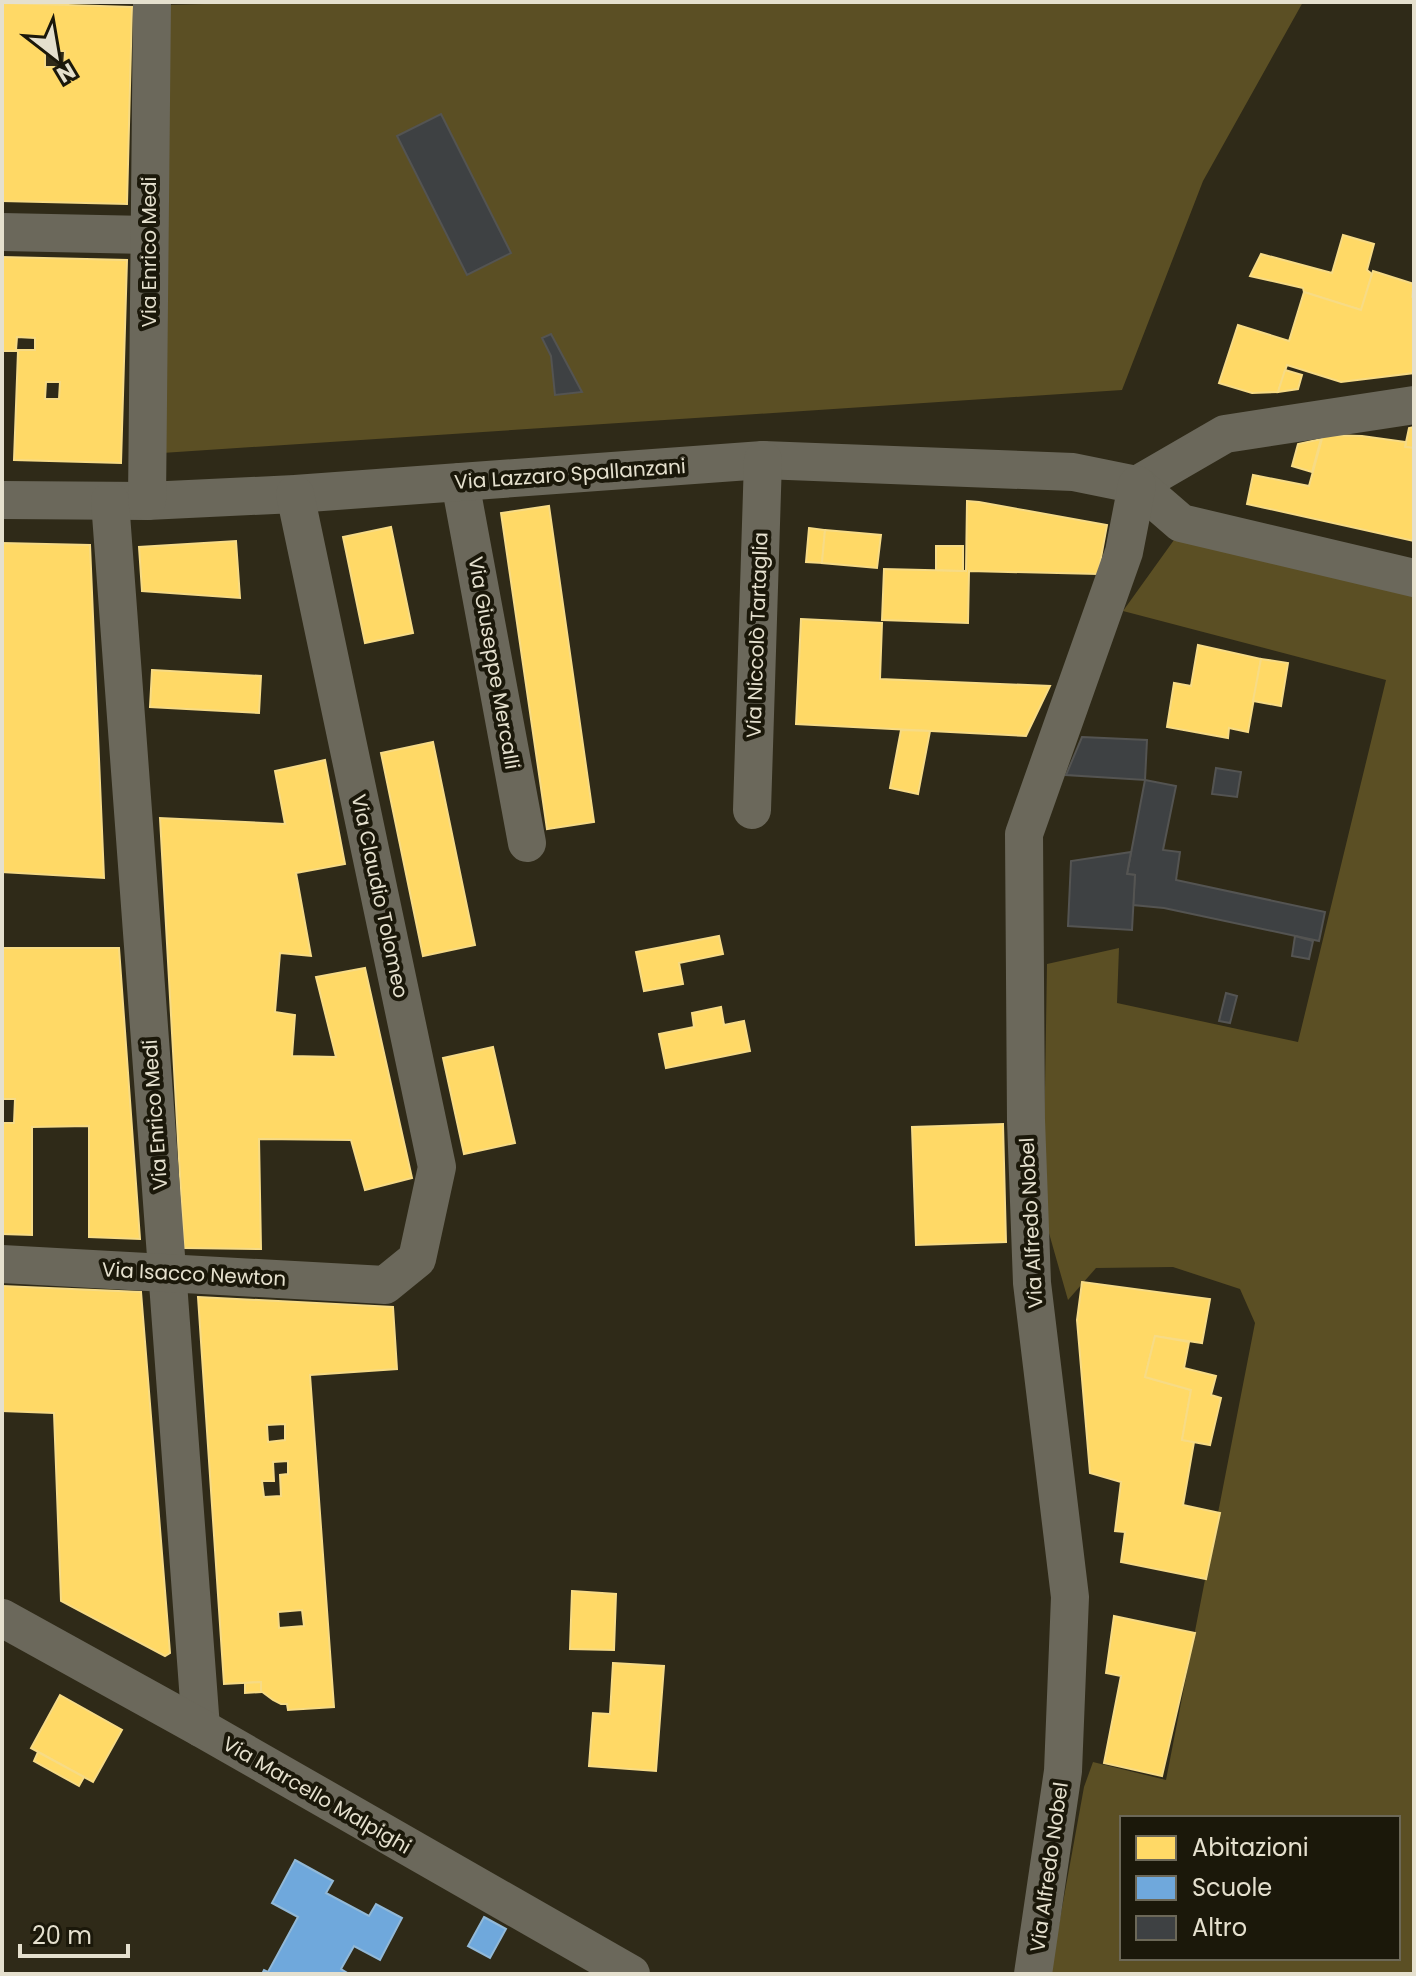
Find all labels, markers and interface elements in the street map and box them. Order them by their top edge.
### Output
north arrow [16,16,96,96]
text: N [51,55,81,90]
street label: Via Enrico Medi [135,176,163,328]
street label: Via Lazzaro Spallanzani [453,452,687,496]
street label: Via Niccolò Tartaglia [739,532,775,738]
street label: Via Giuseppe Mercalli [461,554,527,772]
street label: Via Claudio Tolomeo [345,792,415,1000]
street label: Via Enrico Medi [136,1039,174,1191]
street label: Via Alfredo Nobel [1013,1137,1049,1309]
street label: Via Isacco Newton [101,1255,287,1293]
street label: Via Marcello Malpighi [218,1730,416,1860]
street label: Via Alfredo Nobel [1023,1780,1075,1954]
legend [1120,1816,1400,1960]
text: Abitazioni [1192,1831,1309,1864]
text: Scuole [1192,1871,1272,1904]
scale bar [20,1908,128,1958]
text: Altro [1192,1911,1247,1944]
text: 20 m [32,1919,92,1952]

